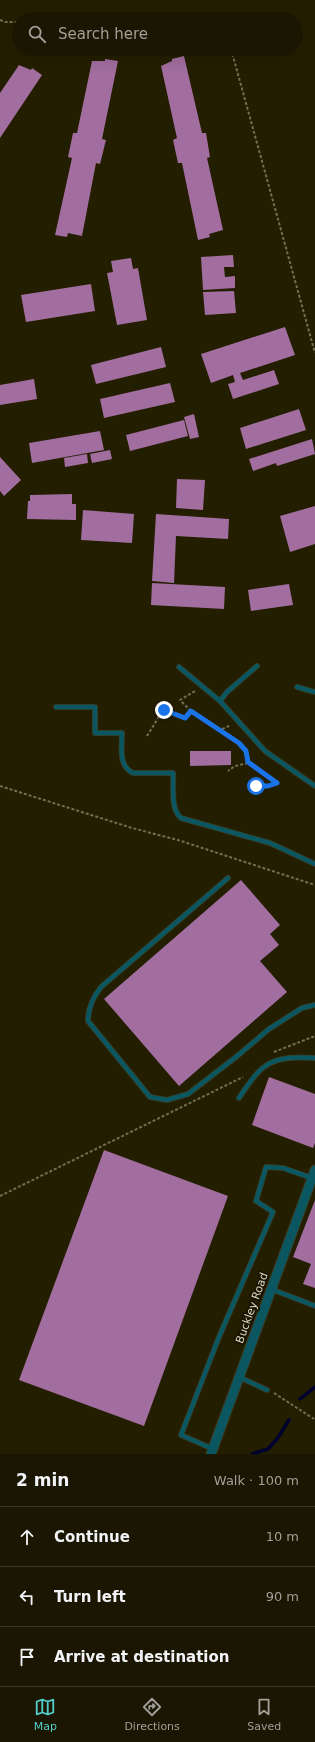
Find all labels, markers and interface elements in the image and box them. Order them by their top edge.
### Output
search box [12,12,303,56]
icon: search [26,23,48,45]
text: Search here [58,25,148,43]
route end [155,701,173,719]
route start [247,777,265,795]
street label: Buckley Road [233,1271,271,1345]
text: 2 min [16,1470,69,1490]
text: Walk · 100 m [214,1473,299,1488]
icon: ahead [16,1526,38,1548]
text: Continue [54,1528,130,1546]
text: 10 m [266,1529,299,1544]
icon: left [16,1586,38,1608]
text: Turn left [54,1588,126,1606]
text: 90 m [266,1589,299,1604]
icon: arrive [16,1646,38,1668]
text: Arrive at destination [54,1648,229,1666]
tab: Map [34,1696,57,1733]
tab: Directions [124,1696,180,1733]
tab: Saved [247,1696,281,1733]

